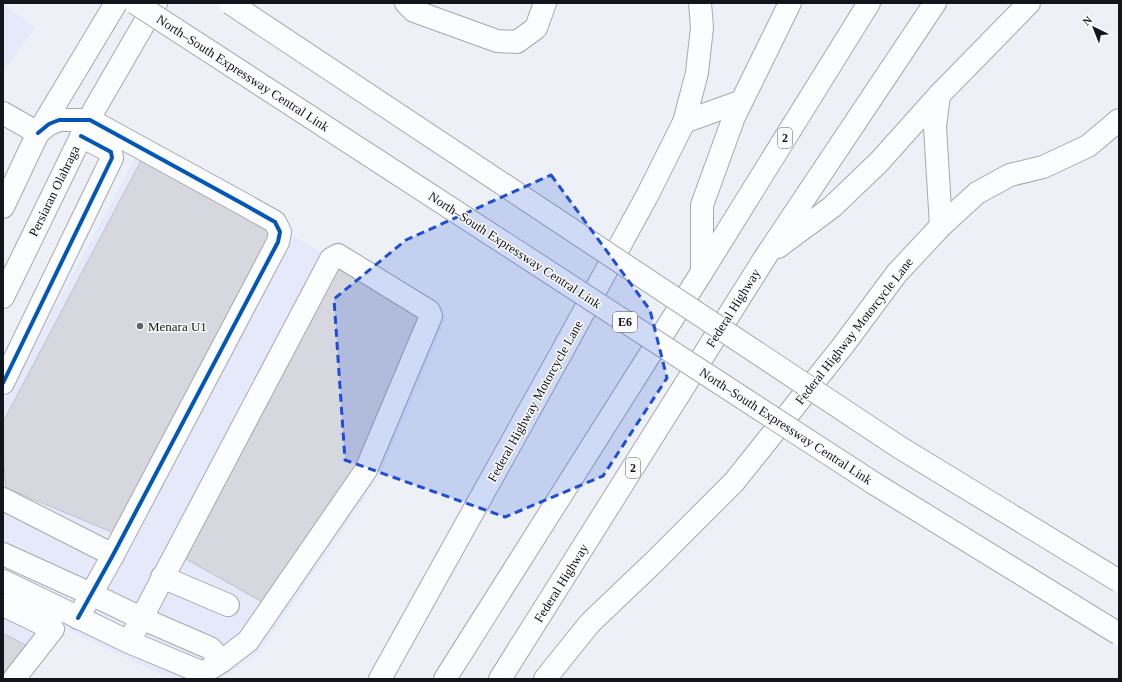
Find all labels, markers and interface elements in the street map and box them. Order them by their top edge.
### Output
north arrow [1074,8,1114,48]
street label: North–South Expressway Central Link [154,12,332,135]
text: N [1080,14,1094,28]
road number: 2 [778,128,792,148]
street label: Persiaran Olahraga [26,143,83,239]
street label: North–South Expressway Central Link [426,189,604,312]
street label: Federal Highway Motorcycle Lane [792,254,916,407]
street label: Federal Highway [703,265,763,350]
road number: E6 [613,312,637,332]
street label: Federal Highway Motorcycle Lane [484,317,586,484]
place label: Menara U1 [148,319,207,334]
marker: Menara U1 [135,321,145,331]
street label: North–South Expressway Central Link [697,365,875,488]
road number: 2 [626,458,640,478]
street label: Federal Highway [531,540,591,625]

